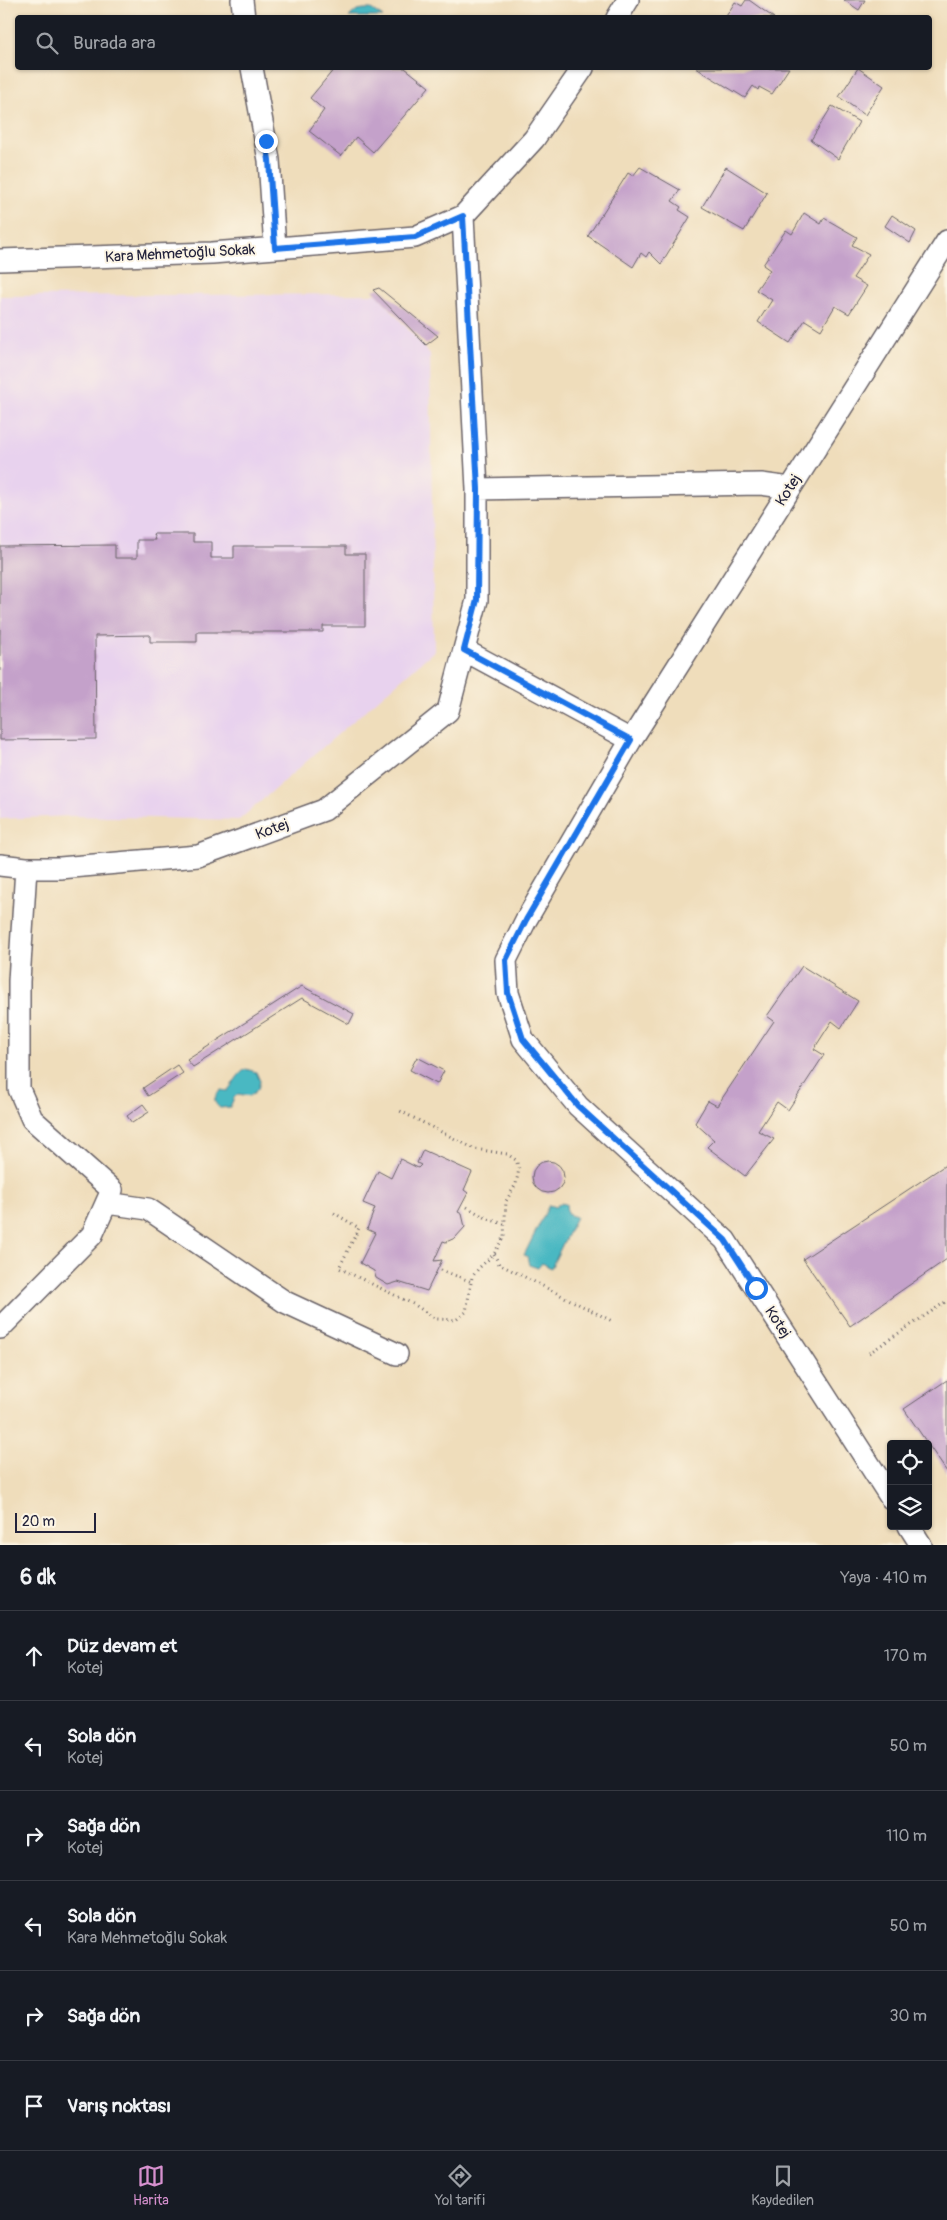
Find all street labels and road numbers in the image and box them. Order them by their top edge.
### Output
street label: Kara Mehmetoğlu Sokak [105,240,256,267]
street label: Kotej [771,471,805,510]
street label: Kotej [253,815,291,844]
street label: Kotej [760,1303,795,1342]

